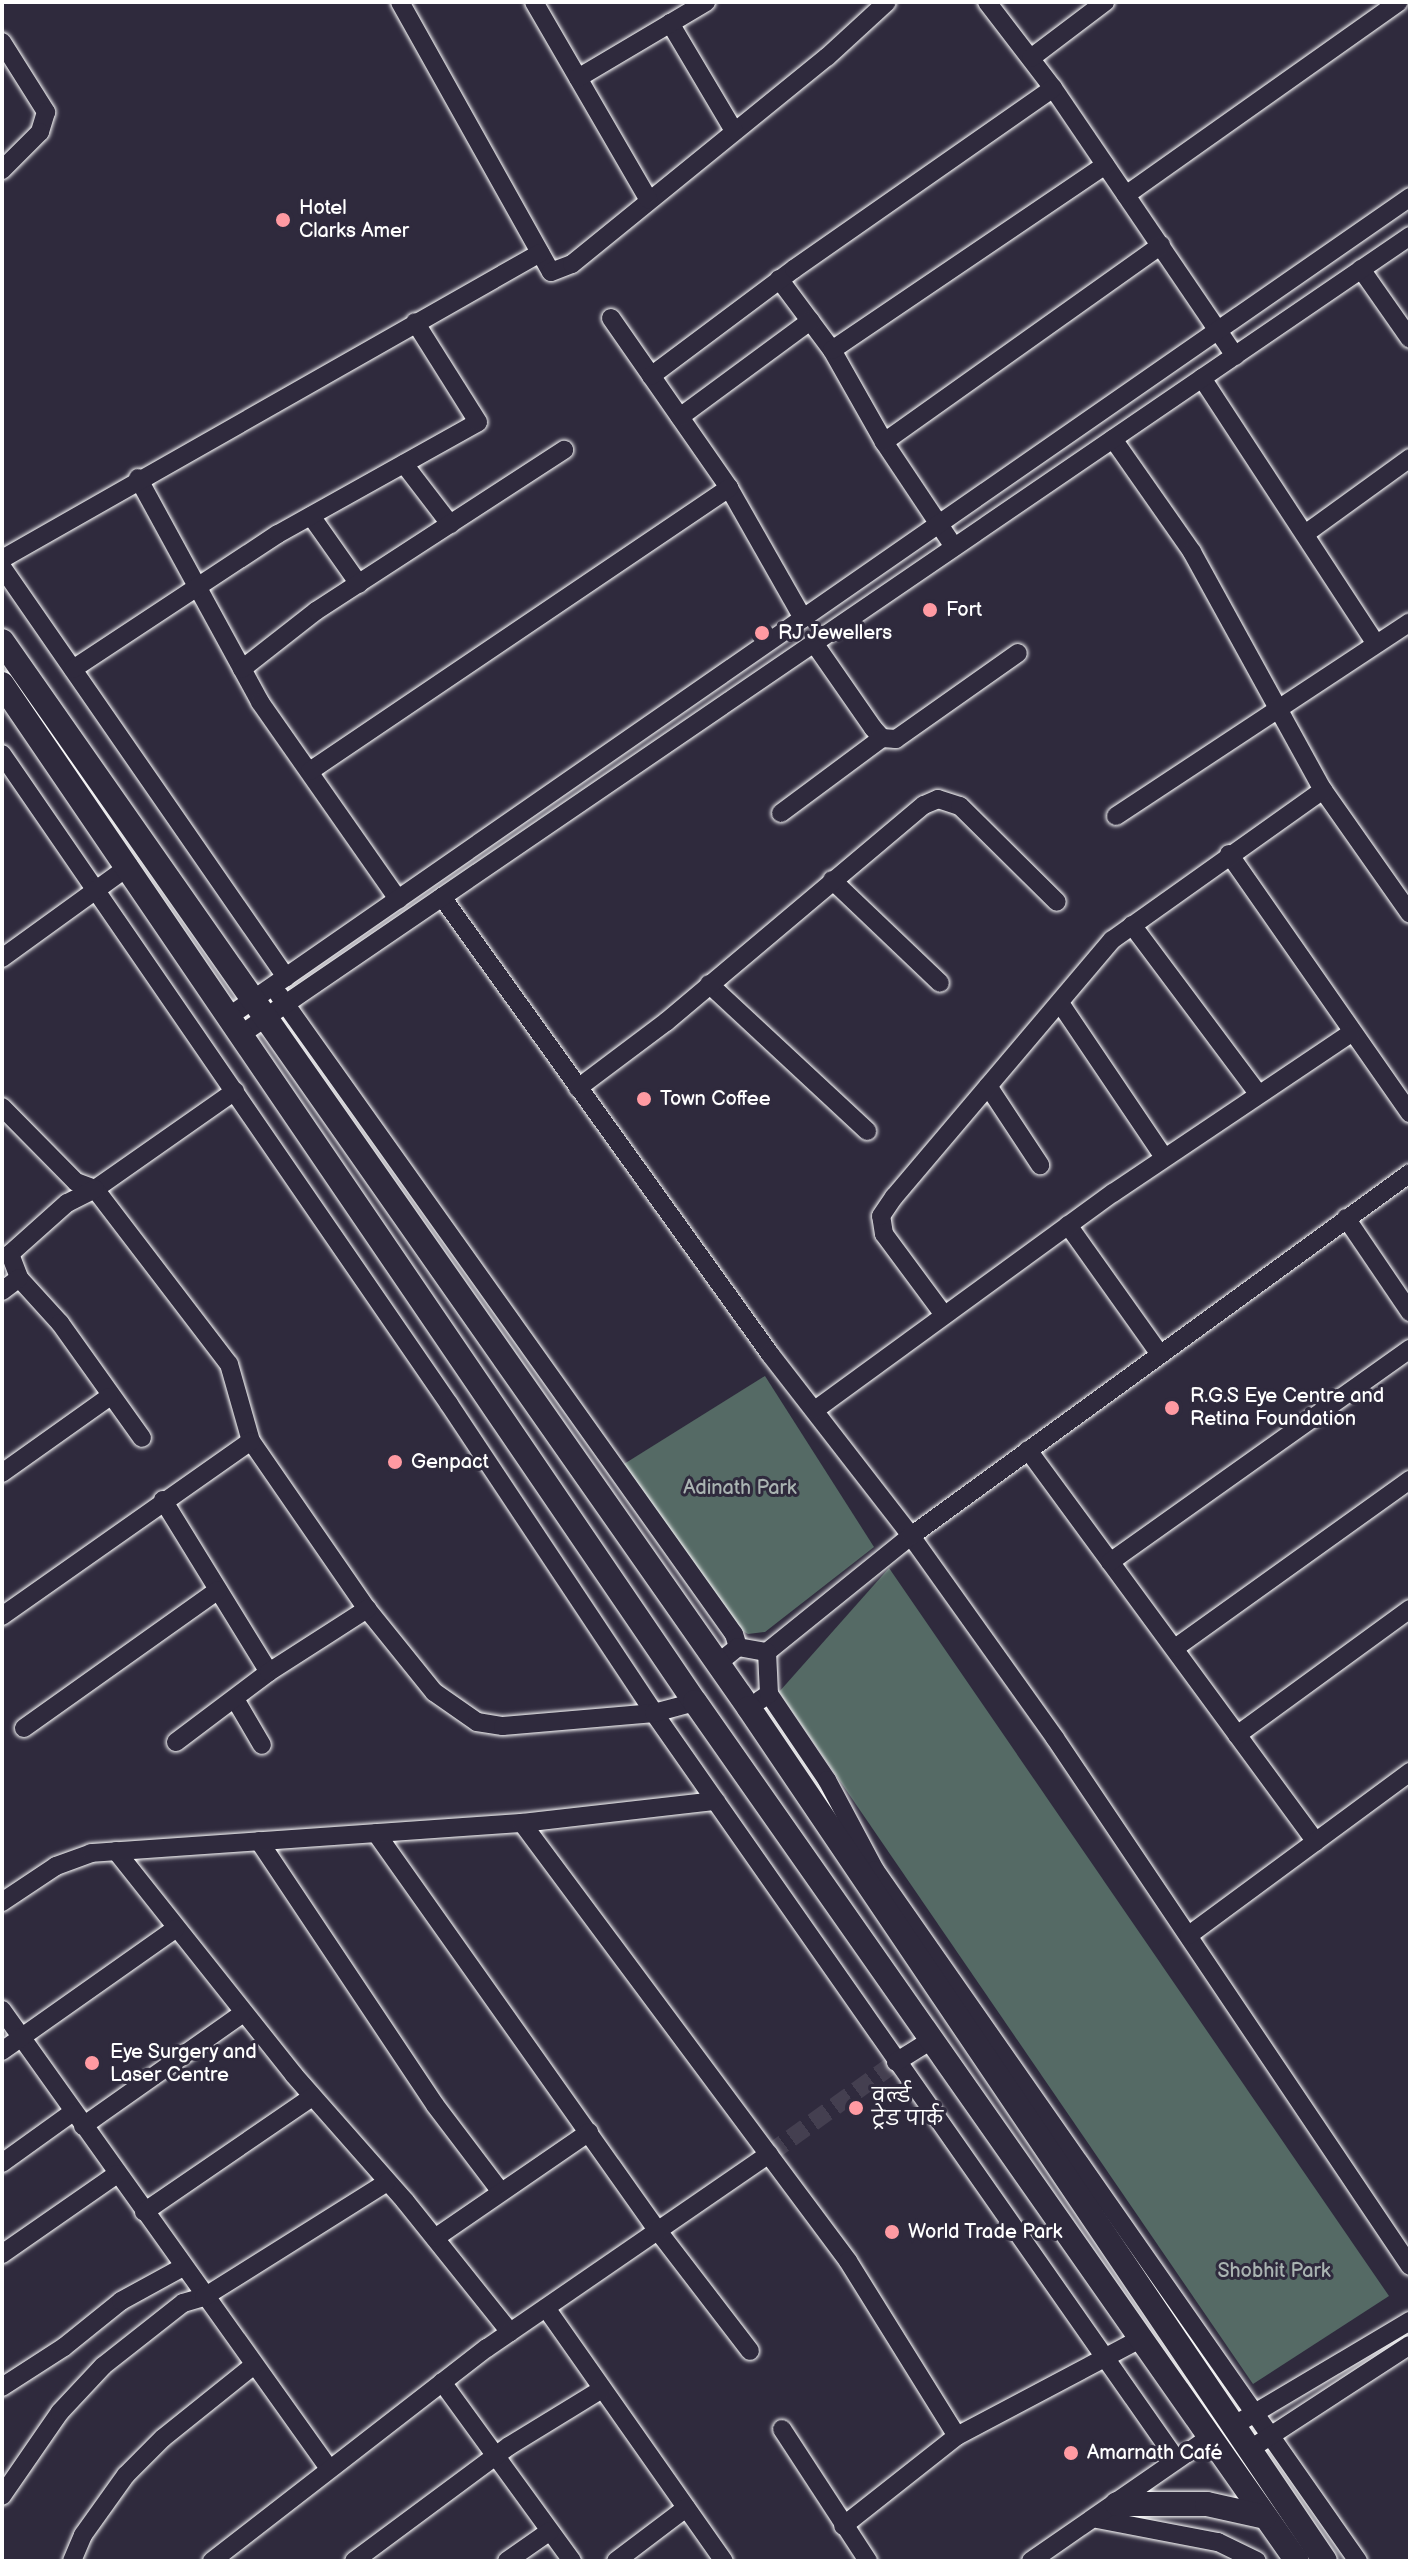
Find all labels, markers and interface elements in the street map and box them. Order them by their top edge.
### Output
place label: Hotel Clarks Amer [299,196,409,243]
marker: Hotel Clarks Amer [274,211,292,229]
place label: Fort [946,598,982,622]
marker: Fort [921,601,939,619]
place label: RJ Jewellers [778,621,893,645]
marker: RJ Jewellers [753,624,771,642]
place label: Town Coffee [660,1087,771,1111]
marker: Town Coffee [635,1090,653,1108]
place label: R.G.S Eye Centre and Retina Foundation [1190,1384,1384,1431]
marker: R.G.S Eye Centre and Retina Foundation [1161,1397,1183,1419]
place label: Genpact [411,1450,489,1474]
marker: Genpact [386,1453,404,1471]
park label: Adinath Park [683,1476,797,1500]
place label: Eye Surgery and Laser Centre [110,2040,258,2087]
marker: Eye Surgery and Laser Centre [81,2052,103,2074]
place label: वर्ल्ड ट्रेड पार्क [872,2084,943,2131]
marker: वर्ल्ड ट्रेड पार्क [847,2099,865,2117]
place label: World Trade Park [908,2220,1063,2244]
marker: World Trade Park [883,2223,901,2241]
park label: Shobhit Park [1217,2259,1331,2283]
place label: Amarnath Café [1087,2441,1222,2465]
marker: Amarnath Café [1062,2444,1080,2462]

